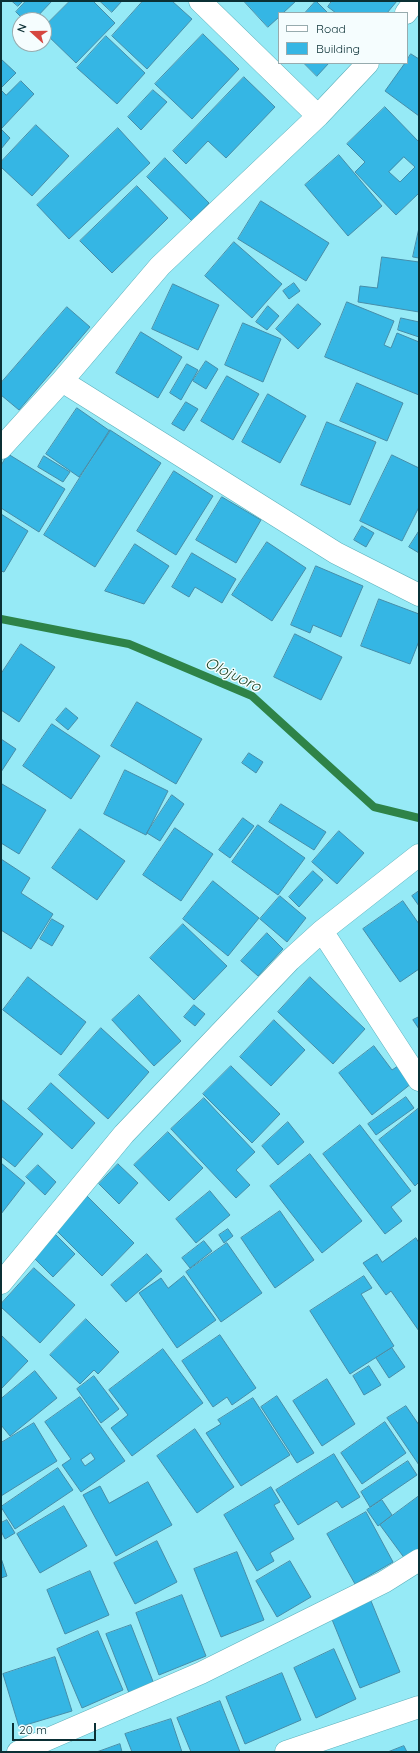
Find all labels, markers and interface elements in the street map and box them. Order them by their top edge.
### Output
north arrow [12,12,52,52]
legend [278,12,408,64]
text: Road [316,21,346,36]
text: N [14,22,30,34]
text: Building [316,41,360,56]
water label: Olojuoro [202,654,264,696]
scale bar [14,1715,98,1741]
text: 20 m [19,1722,47,1737]

